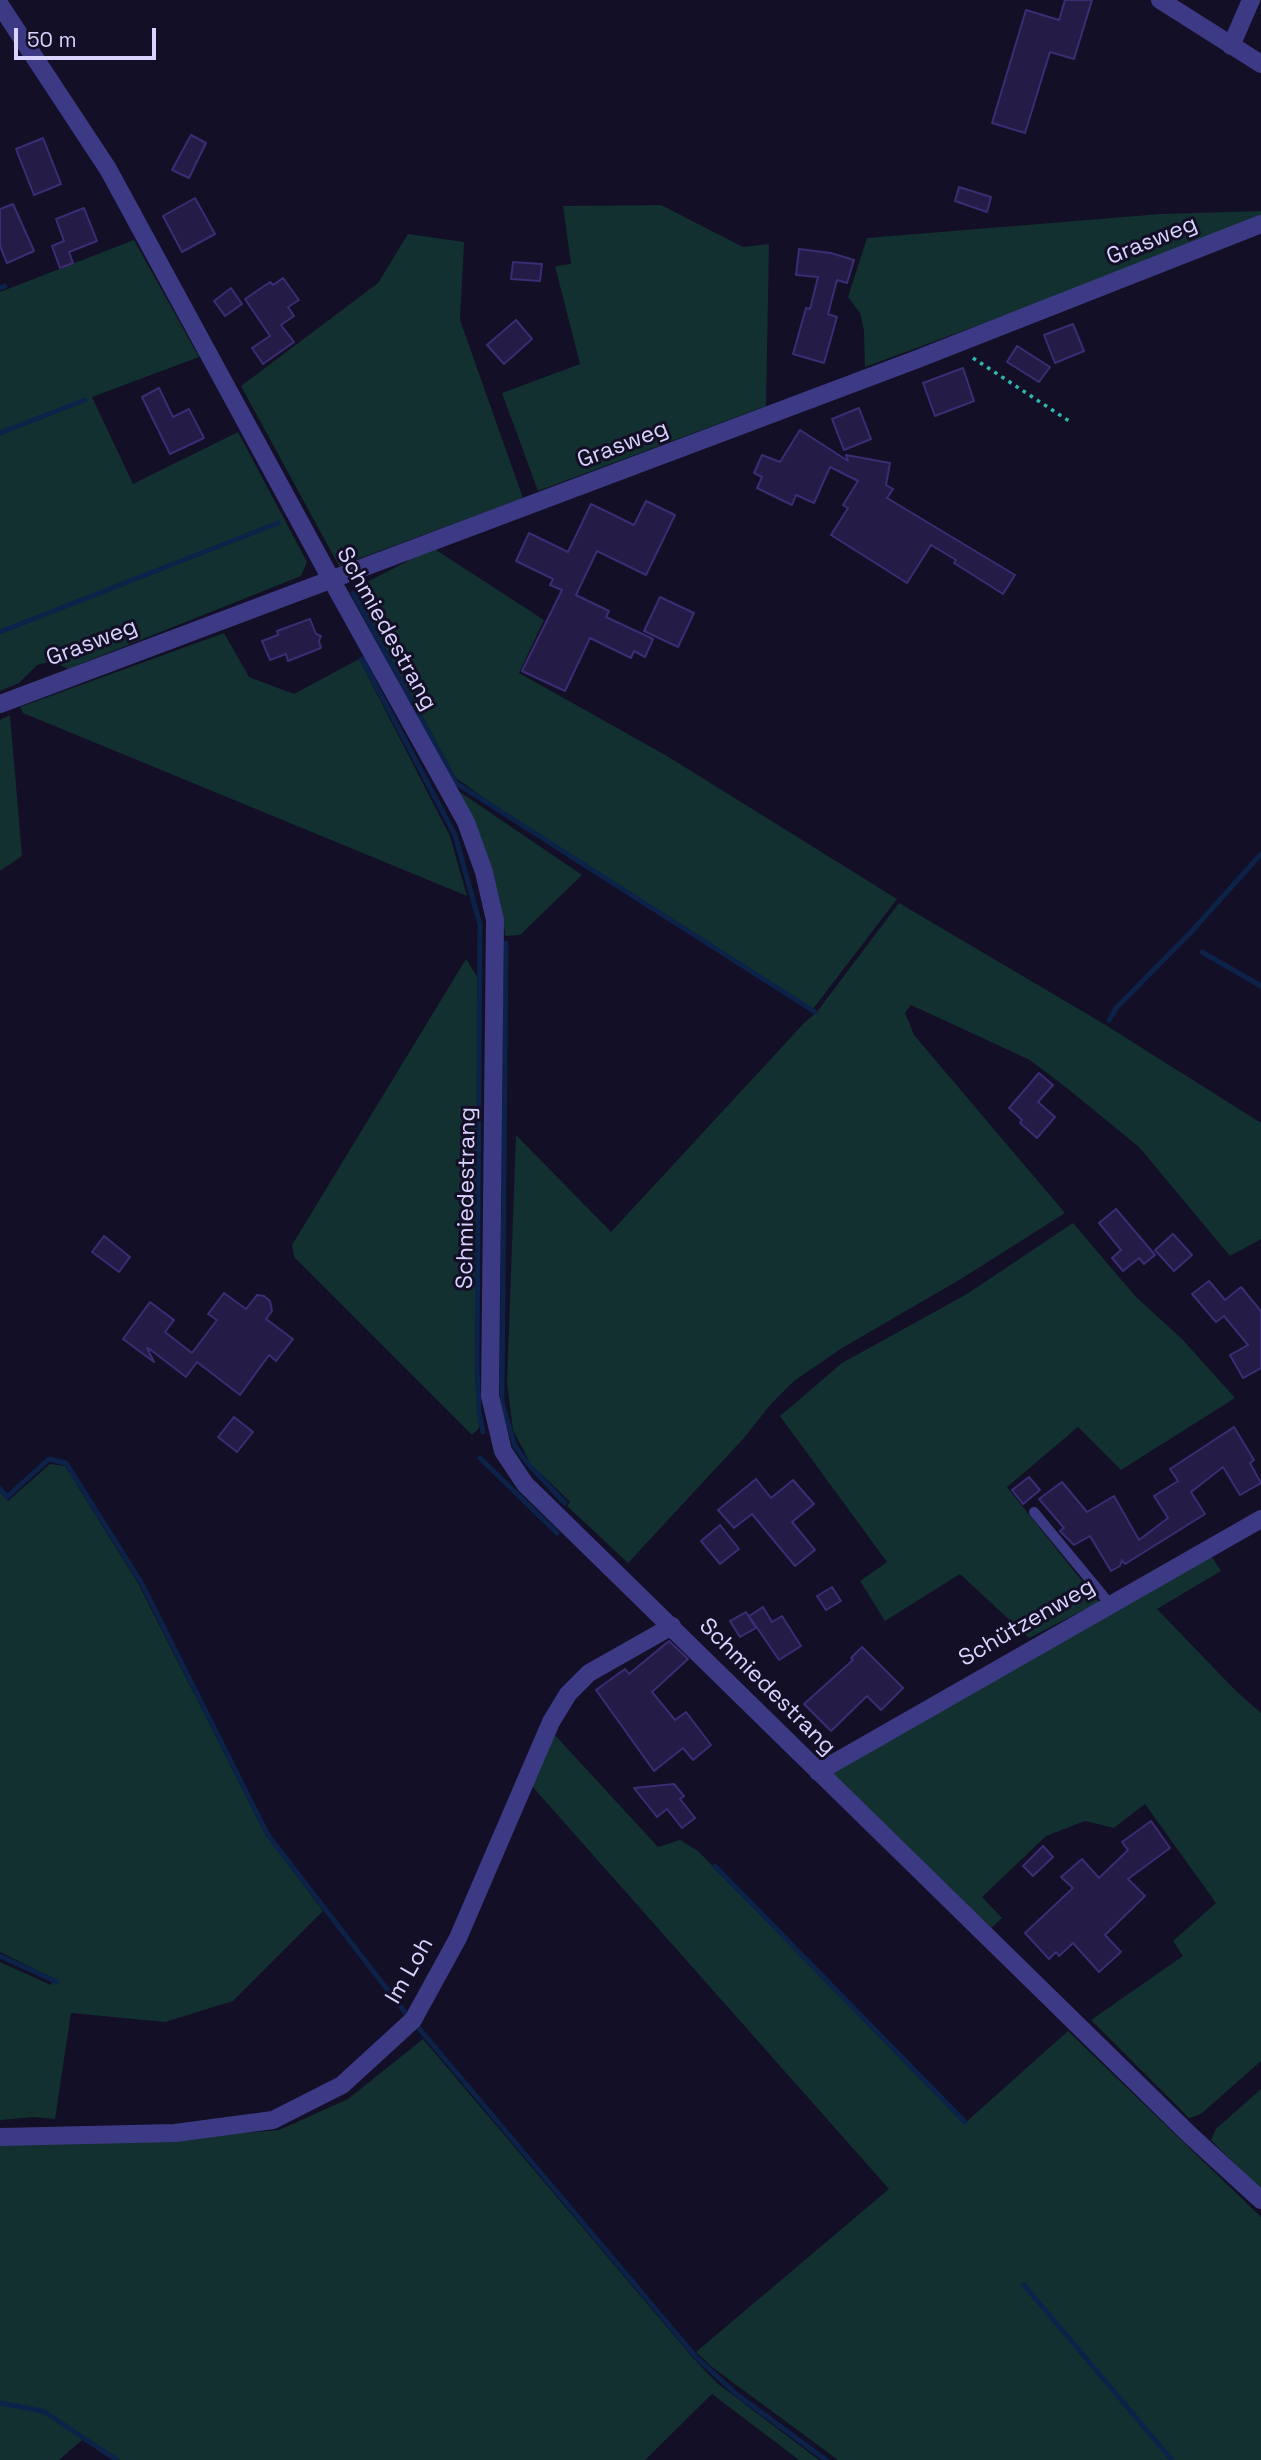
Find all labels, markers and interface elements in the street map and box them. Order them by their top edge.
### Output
scale bar [18,14,159,58]
text: 50 m [27,26,77,53]
street label: Grasweg [1103,210,1201,272]
street label: Grasweg [574,415,672,475]
street label: Schmiedestrang [330,543,442,715]
street label: Grasweg [43,613,141,673]
street label: Schmiedestrang [452,1107,482,1289]
street label: Schützenweg [954,1573,1100,1673]
street label: Schmiedestrang [693,1613,841,1761]
street label: Im Loh [380,1933,440,2009]

